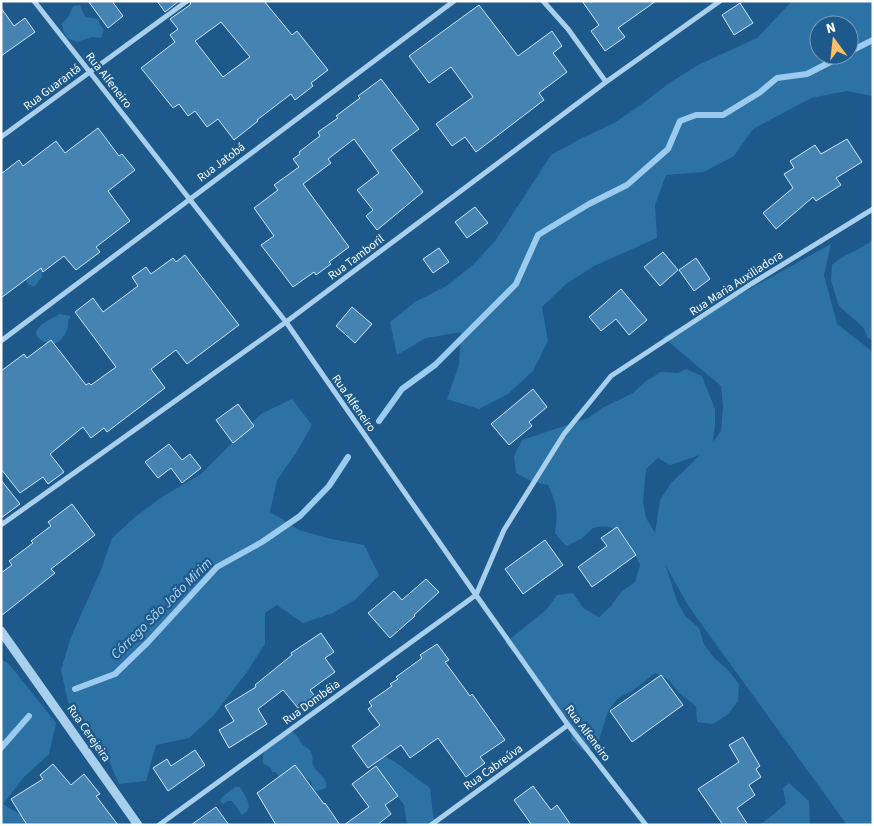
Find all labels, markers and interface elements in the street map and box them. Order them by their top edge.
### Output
north arrow [809,15,859,65]
text: N [824,18,838,39]
street label: Rua Alfeneiro [81,49,136,112]
street label: Rua Guarantá [20,60,85,115]
street label: Rua Jatobá [194,139,249,186]
street label: Rua Tamboril [325,231,388,284]
street label: Rua Maria Auxiliadora [686,247,786,320]
street label: Rua Alfeneiro [327,371,380,435]
water label: Córrego São João Mirim [106,553,217,664]
street label: Rua Dombéia [279,676,343,729]
street label: Rua Cerejeira [63,701,115,765]
street label: Rua Alfeneiro [561,702,614,765]
street label: Rua Cabreúva [460,740,526,795]

